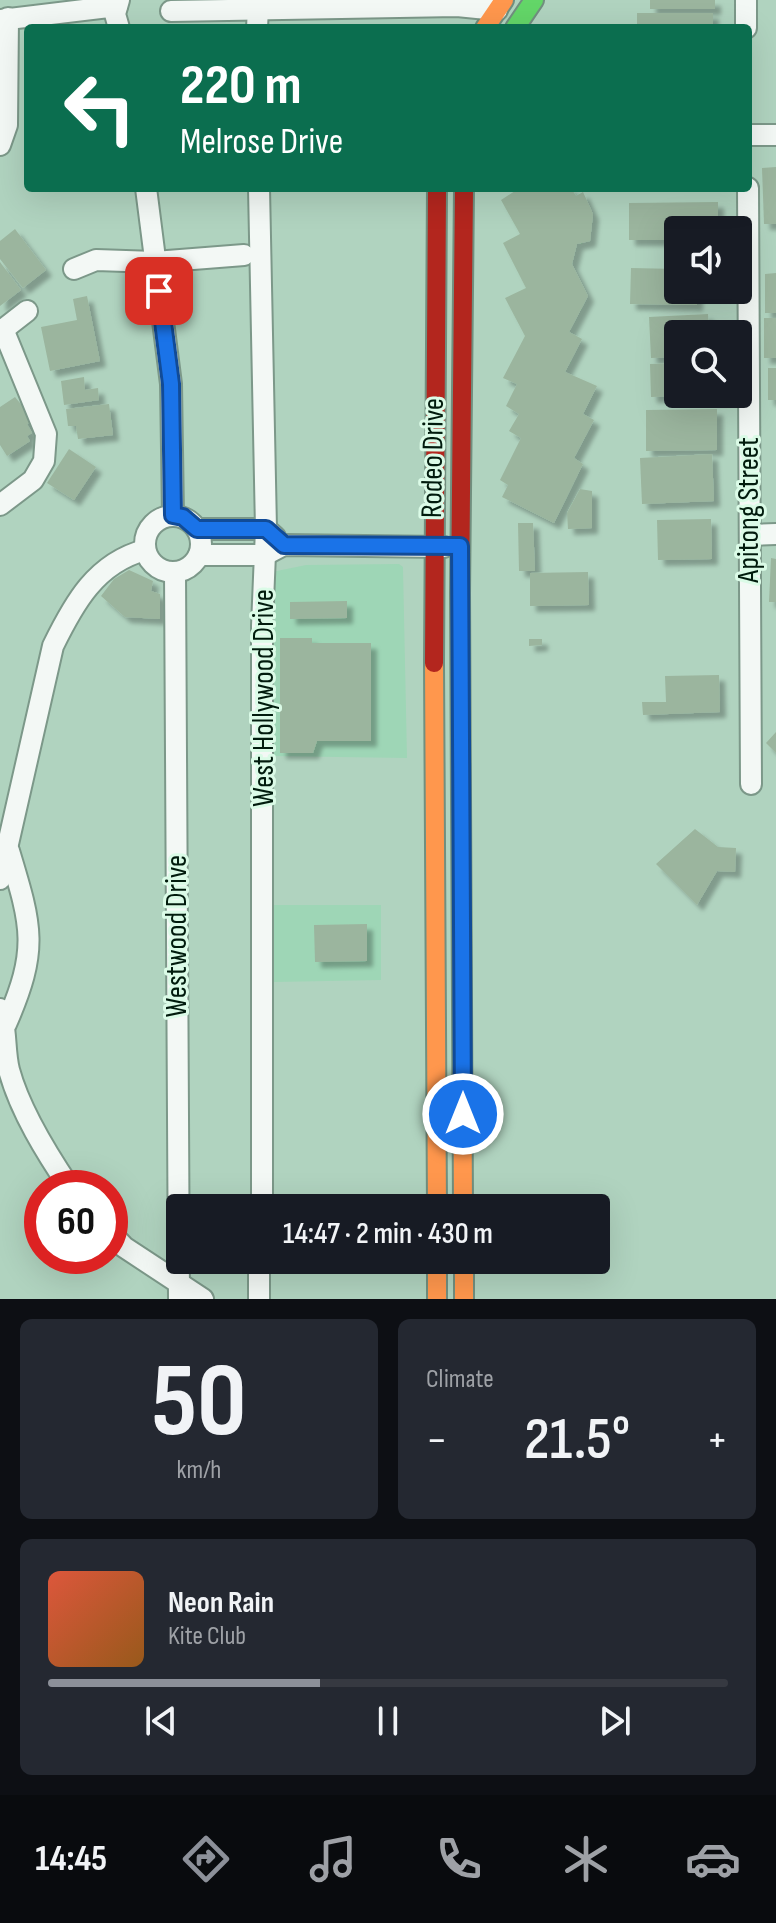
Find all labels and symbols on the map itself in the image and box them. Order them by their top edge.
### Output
pin [125,257,193,325]
street label: Rodeo Drive [414,398,452,518]
street label: Apitong Street [731,437,767,584]
street label: West Hollywood Drive [246,589,282,807]
street label: Westwood Drive [159,855,195,1017]
position arrow [421,1072,505,1156]
speed limit sign: 60 [24,1170,128,1274]

